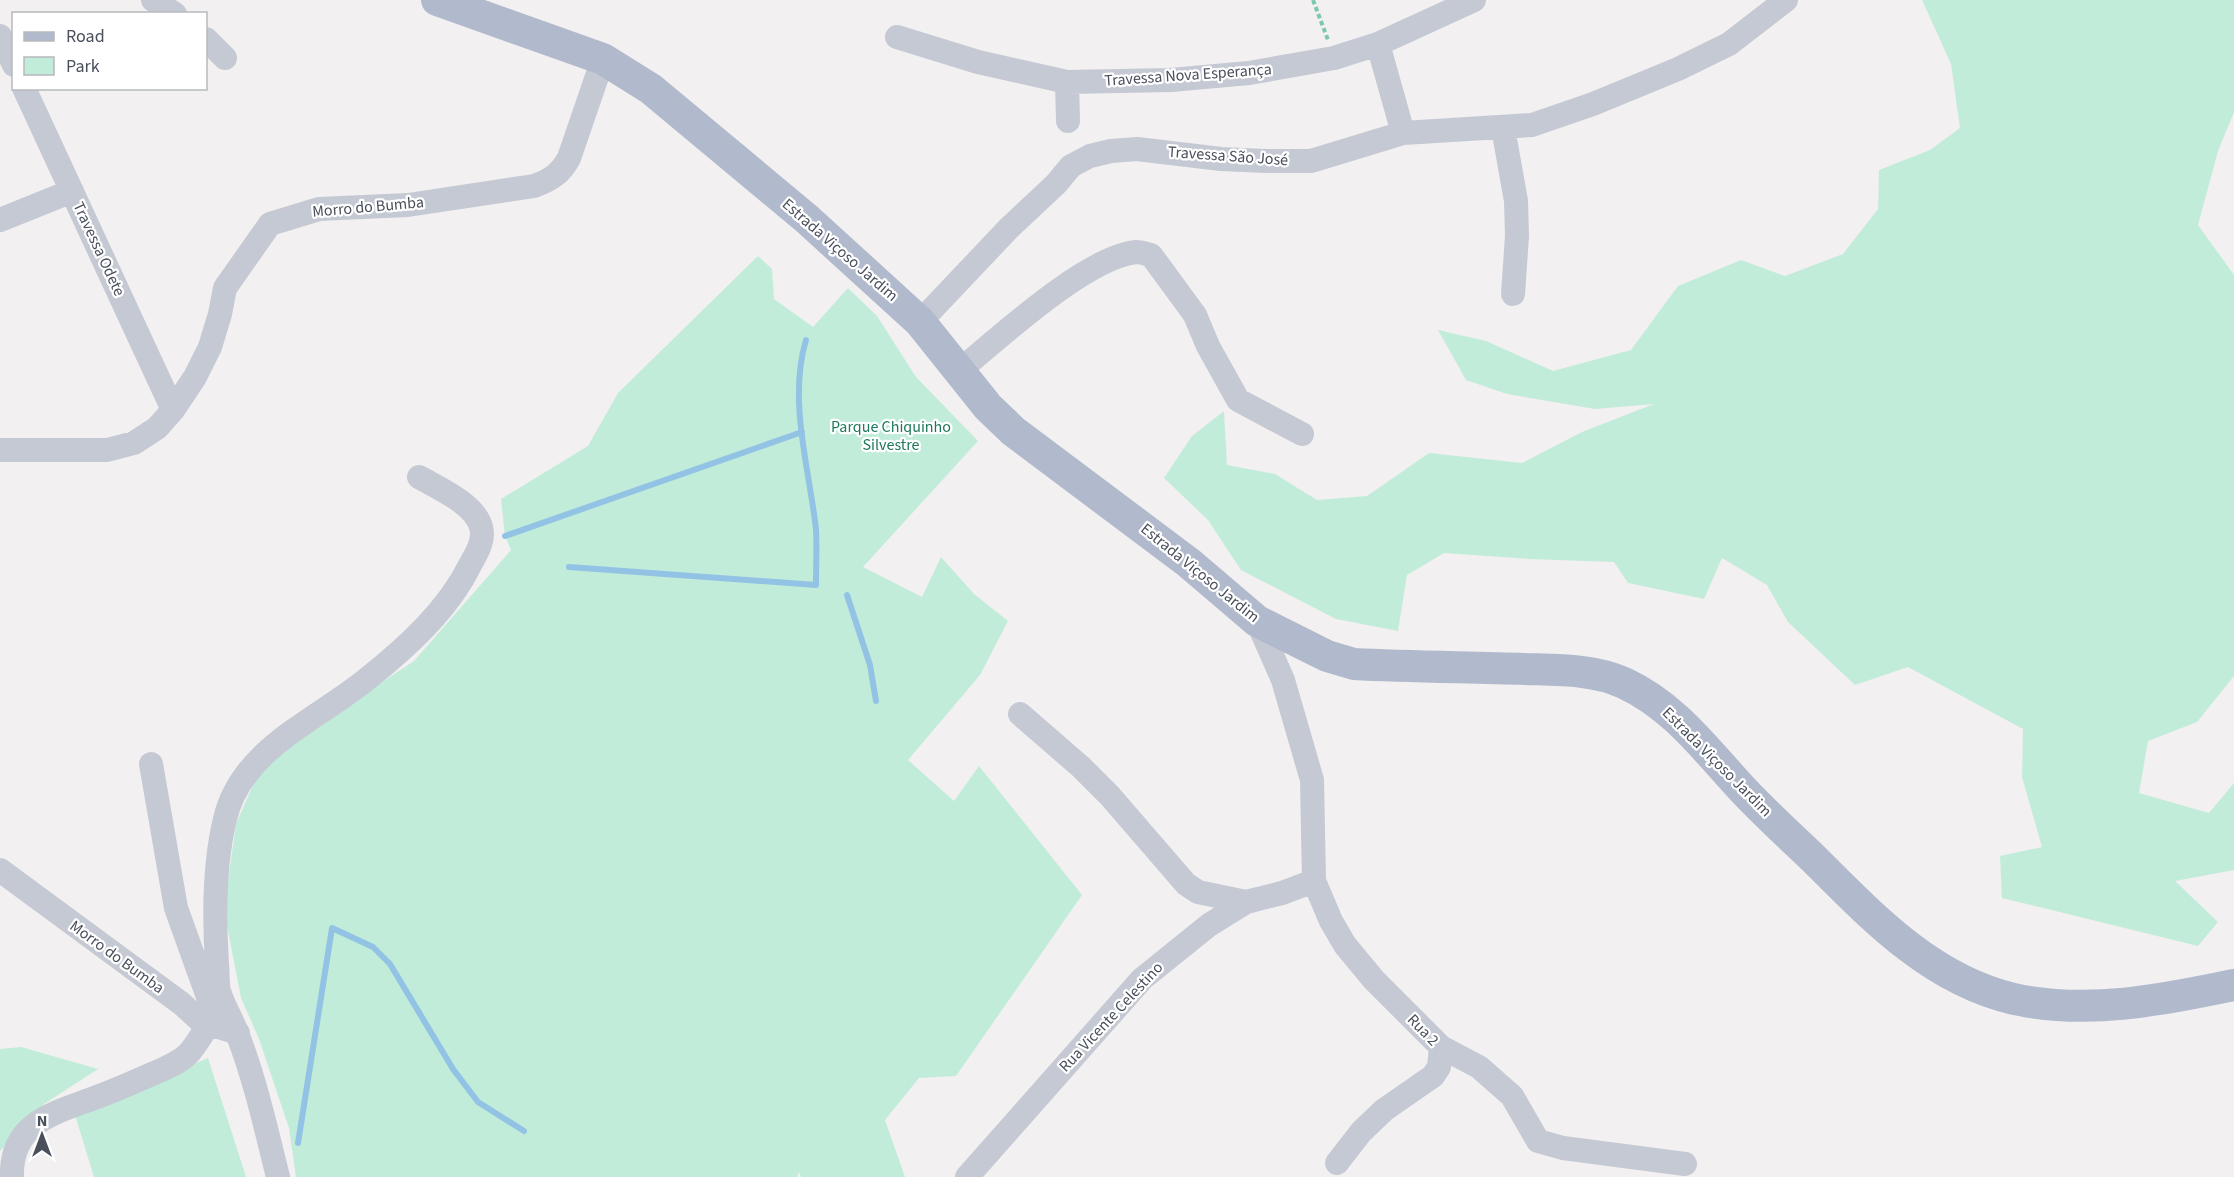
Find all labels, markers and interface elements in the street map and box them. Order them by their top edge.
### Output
legend [12,12,207,90]
text: Road [66,24,105,49]
text: Park [66,54,100,79]
street label: Travessa Nova Esperança [1104,58,1272,92]
street label: Travessa São José [1167,141,1289,171]
street label: Morro do Bumba [311,191,425,223]
street label: Estrada Viçoso Jardim [777,193,903,307]
street label: Travessa Odete [68,198,130,300]
park label: Parque Chiquinho Silvestre [831,416,951,456]
street label: Estrada Viçoso Jardim [1136,518,1264,628]
street label: Estrada Viçoso Jardim [1657,702,1777,822]
street label: Morro do Bumba [65,915,169,999]
street label: Rua Vicente Celestino [1054,957,1168,1077]
street label: Rua 2 [1402,1009,1444,1051]
north arrow [12,1105,72,1165]
text: N [37,1110,47,1132]

